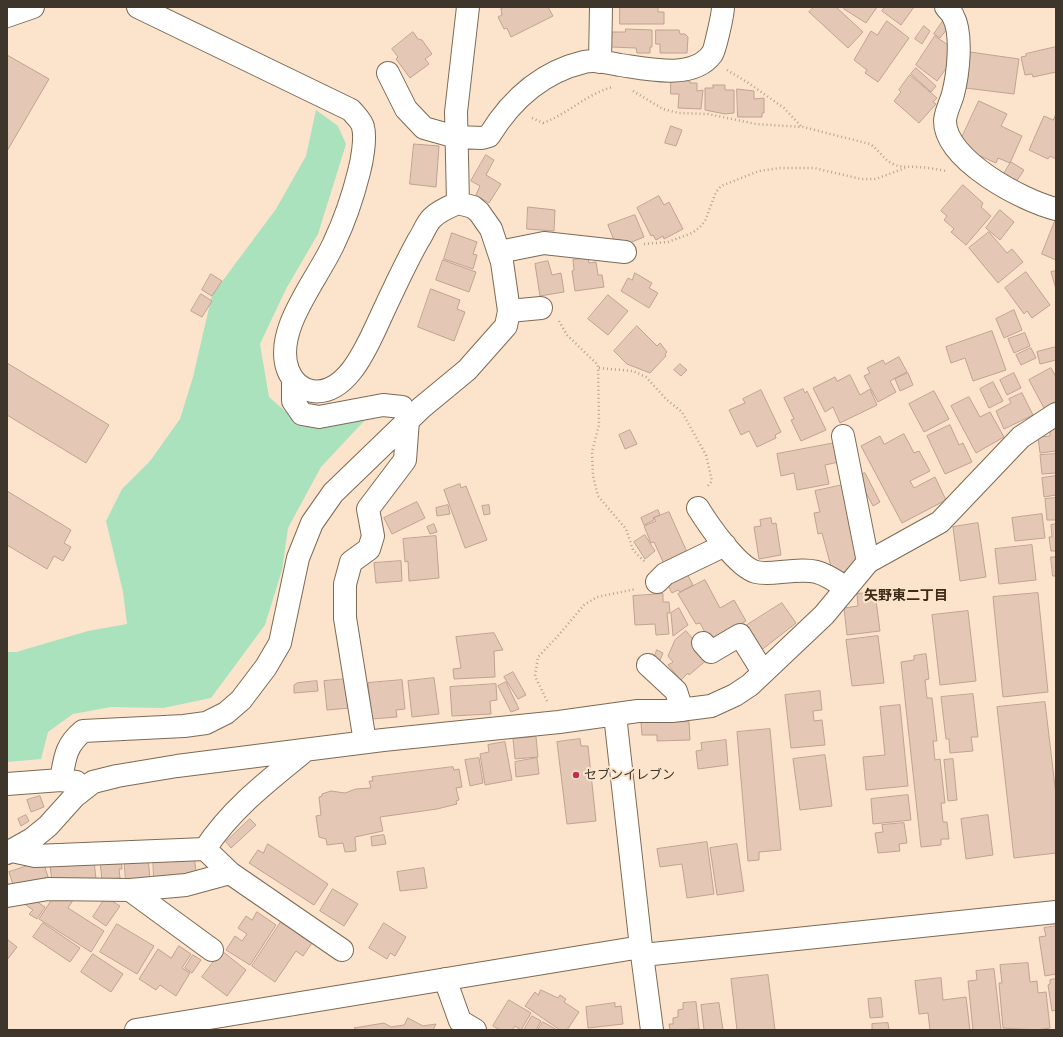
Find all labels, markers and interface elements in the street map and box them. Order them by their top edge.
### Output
district label: 矢野東二丁目 [864,588,948,604]
place label: セブンイレブン [584,767,675,783]
marker: セブンイレブン [571,770,581,780]

